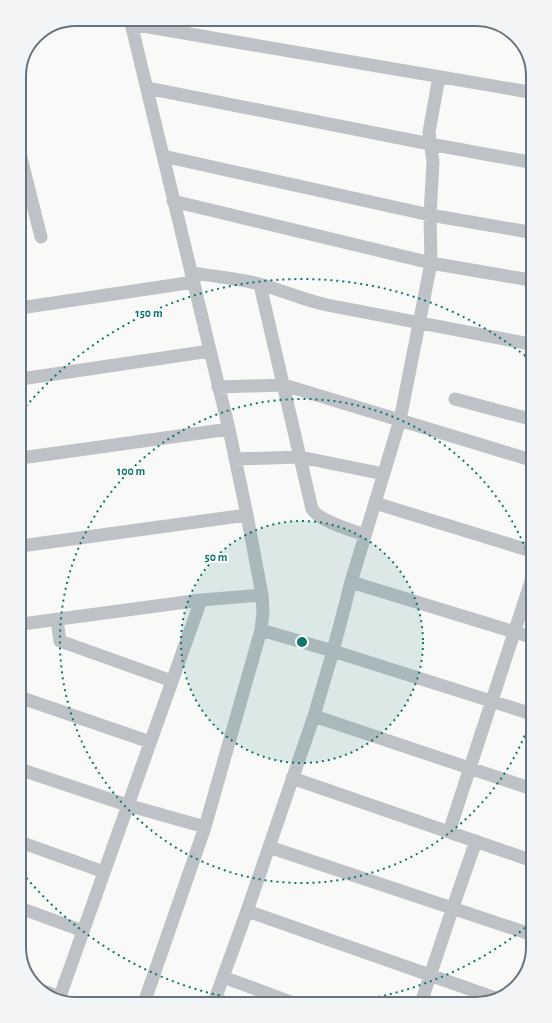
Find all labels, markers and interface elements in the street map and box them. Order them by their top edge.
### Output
text: 150 m [135,307,163,319]
text: 100 m [117,465,145,477]
text: 50 m [205,551,228,563]
centre of rings [295,635,309,649]

